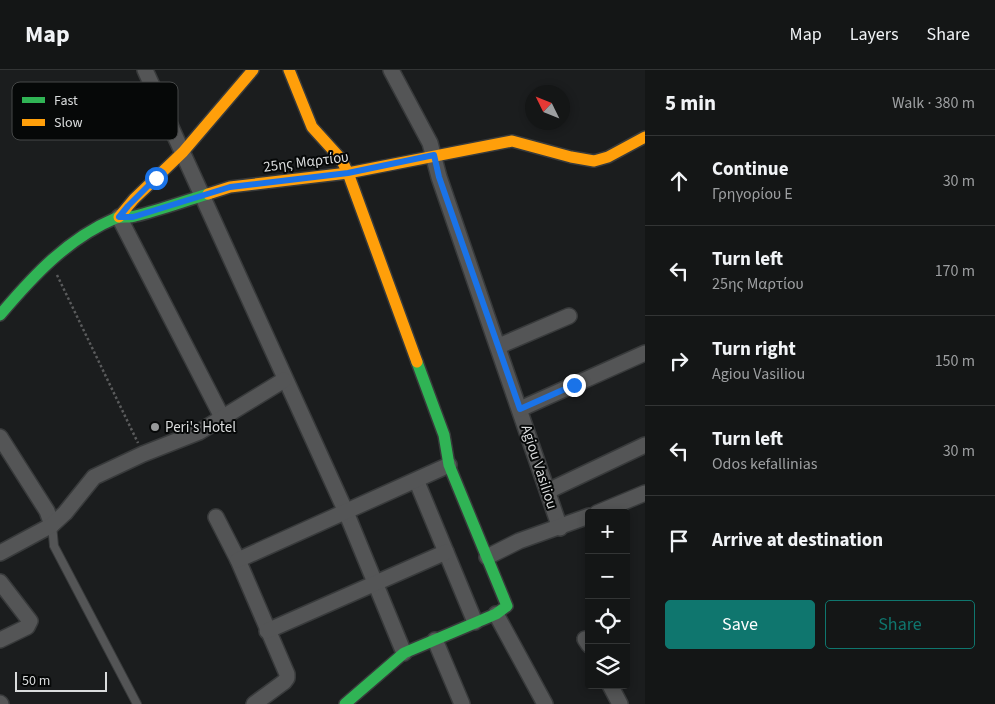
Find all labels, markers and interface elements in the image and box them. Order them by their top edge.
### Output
text: Map [25,17,70,52]
text: Map [790,22,822,47]
text: Layers [850,22,899,47]
text: Share [927,22,970,47]
legend [12,82,178,140]
north arrow [525,85,570,130]
text: 5 min [665,88,716,118]
text: Fast [54,91,78,111]
text: Walk · 380 m [892,92,975,114]
text: Slow [54,113,83,133]
street label: 25ης Μαρτίου [262,146,350,178]
text: Continue [712,156,789,183]
route start [145,167,168,190]
icon: ahead [665,167,693,195]
text: 30 m [943,170,975,192]
text: Γρηγορίου Ε [712,183,793,205]
text: Turn left [712,246,783,273]
icon: left [665,257,693,285]
text: 170 m [935,260,975,282]
text: 25ης Μαρτίου [712,273,804,295]
text: Turn right [712,336,796,363]
icon: right [665,347,693,375]
text: 150 m [935,350,975,372]
text: Agiou Vasiliou [712,363,805,385]
route end [563,374,586,397]
place label: Peri's Hotel [165,417,236,438]
marker: Peri's Hotel [149,421,161,433]
street label: Agiou Vasiliou [516,422,562,512]
text: Turn left [712,426,783,453]
icon: left [665,437,693,465]
text: 30 m [943,440,975,462]
text: Odos kefallinias [712,453,818,475]
map controls [585,509,630,689]
button: + [585,509,630,554]
icon: arrive [665,527,693,555]
text: Arrive at destination [712,527,883,554]
button: − [585,554,630,599]
button: locate [585,599,630,644]
button: Save [665,600,815,649]
button: Share [825,600,975,649]
button: layers [585,644,630,689]
scale bar [15,669,108,692]
text: 50 m [22,671,50,691]

